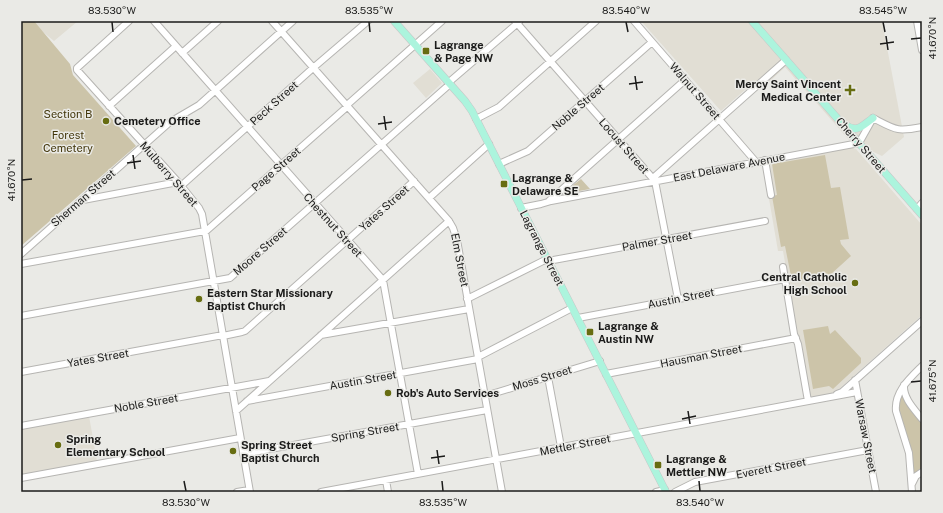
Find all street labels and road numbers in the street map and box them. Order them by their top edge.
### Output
street label: Walnut Street [667,60,723,122]
street label: Peck Street [248,78,300,128]
street label: Noble Street [550,81,606,133]
street label: Cherry Street [834,115,888,175]
street label: Locust Street [597,116,651,176]
street label: Mulberry Street [138,139,200,209]
street label: Page Street [249,145,303,193]
street label: East Delaware Avenue [672,150,786,184]
street label: Sherman Street [49,167,117,229]
street label: Yates Street [357,183,411,233]
street label: Chestnut Street [301,191,365,259]
street label: Lagrange Street [518,208,566,288]
street label: Moore Street [231,224,289,278]
street label: Palmer Street [621,229,693,253]
street label: Elm Street [449,232,471,288]
street label: Austin Street [647,286,715,310]
street label: Hausman Street [659,342,743,370]
street label: Yates Street [66,347,130,369]
street label: Moss Street [511,363,573,393]
street label: Austin Street [329,368,397,392]
street label: Noble Street [113,391,179,415]
street label: Warsaw Street [853,398,879,474]
street label: Spring Street [330,420,400,444]
street label: Mettler Street [538,432,612,458]
street label: Everett Street [735,455,807,481]

